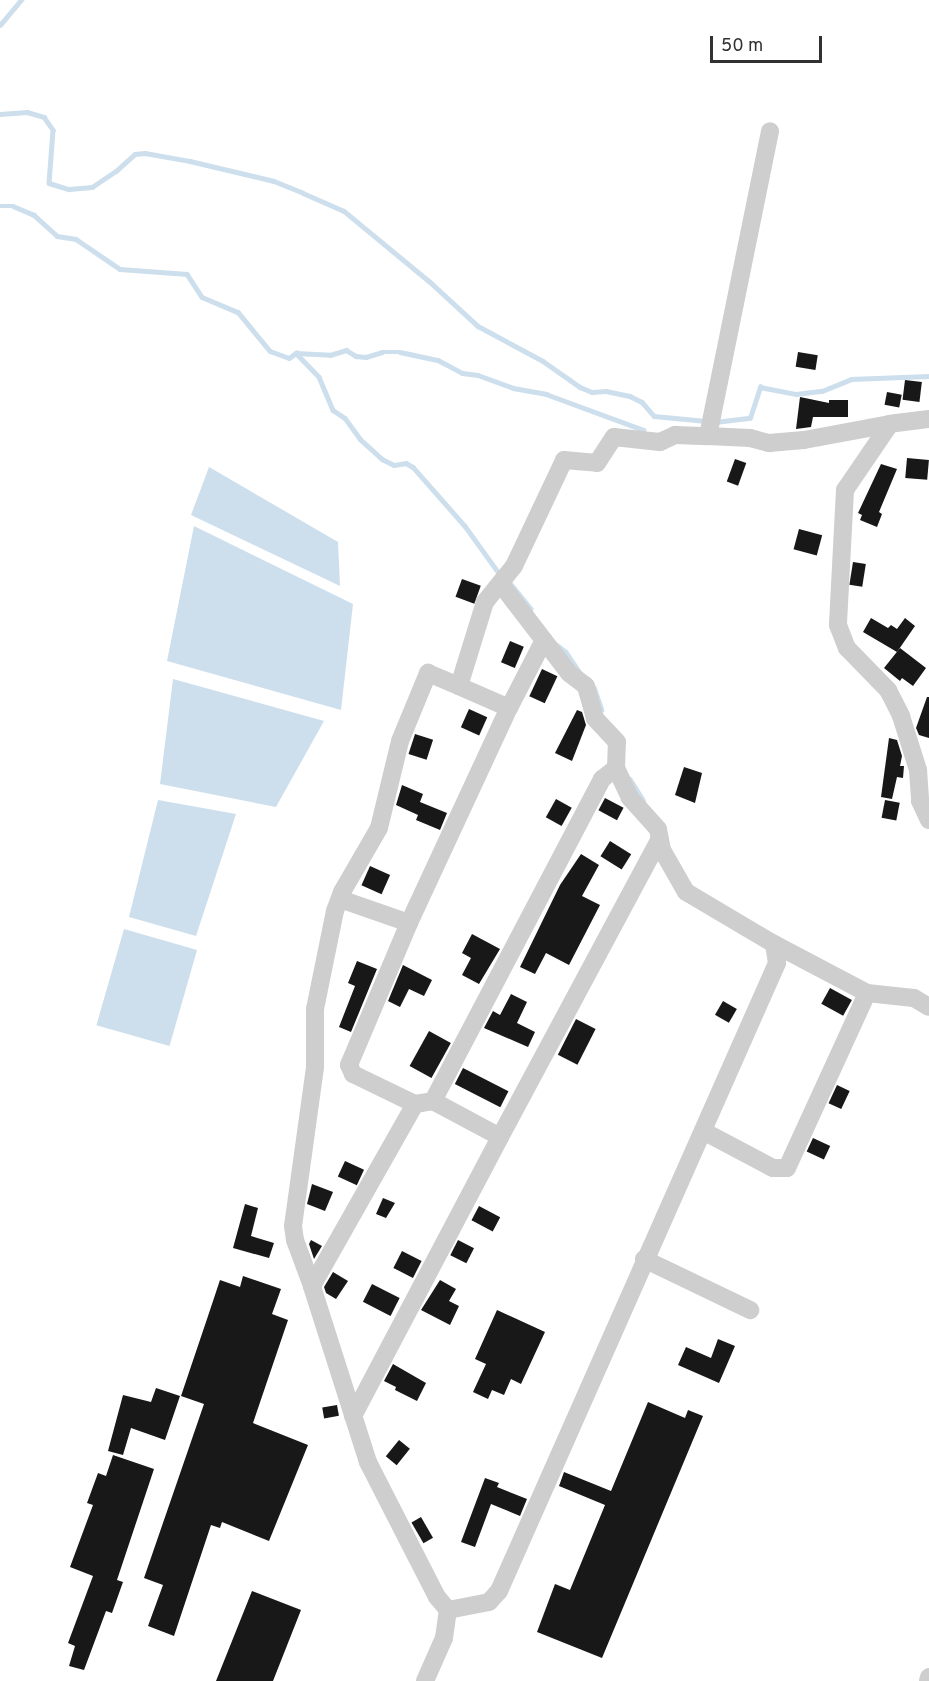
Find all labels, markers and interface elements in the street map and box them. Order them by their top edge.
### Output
scale bar [713,24,826,62]
text: 50 m [721,35,763,58]

